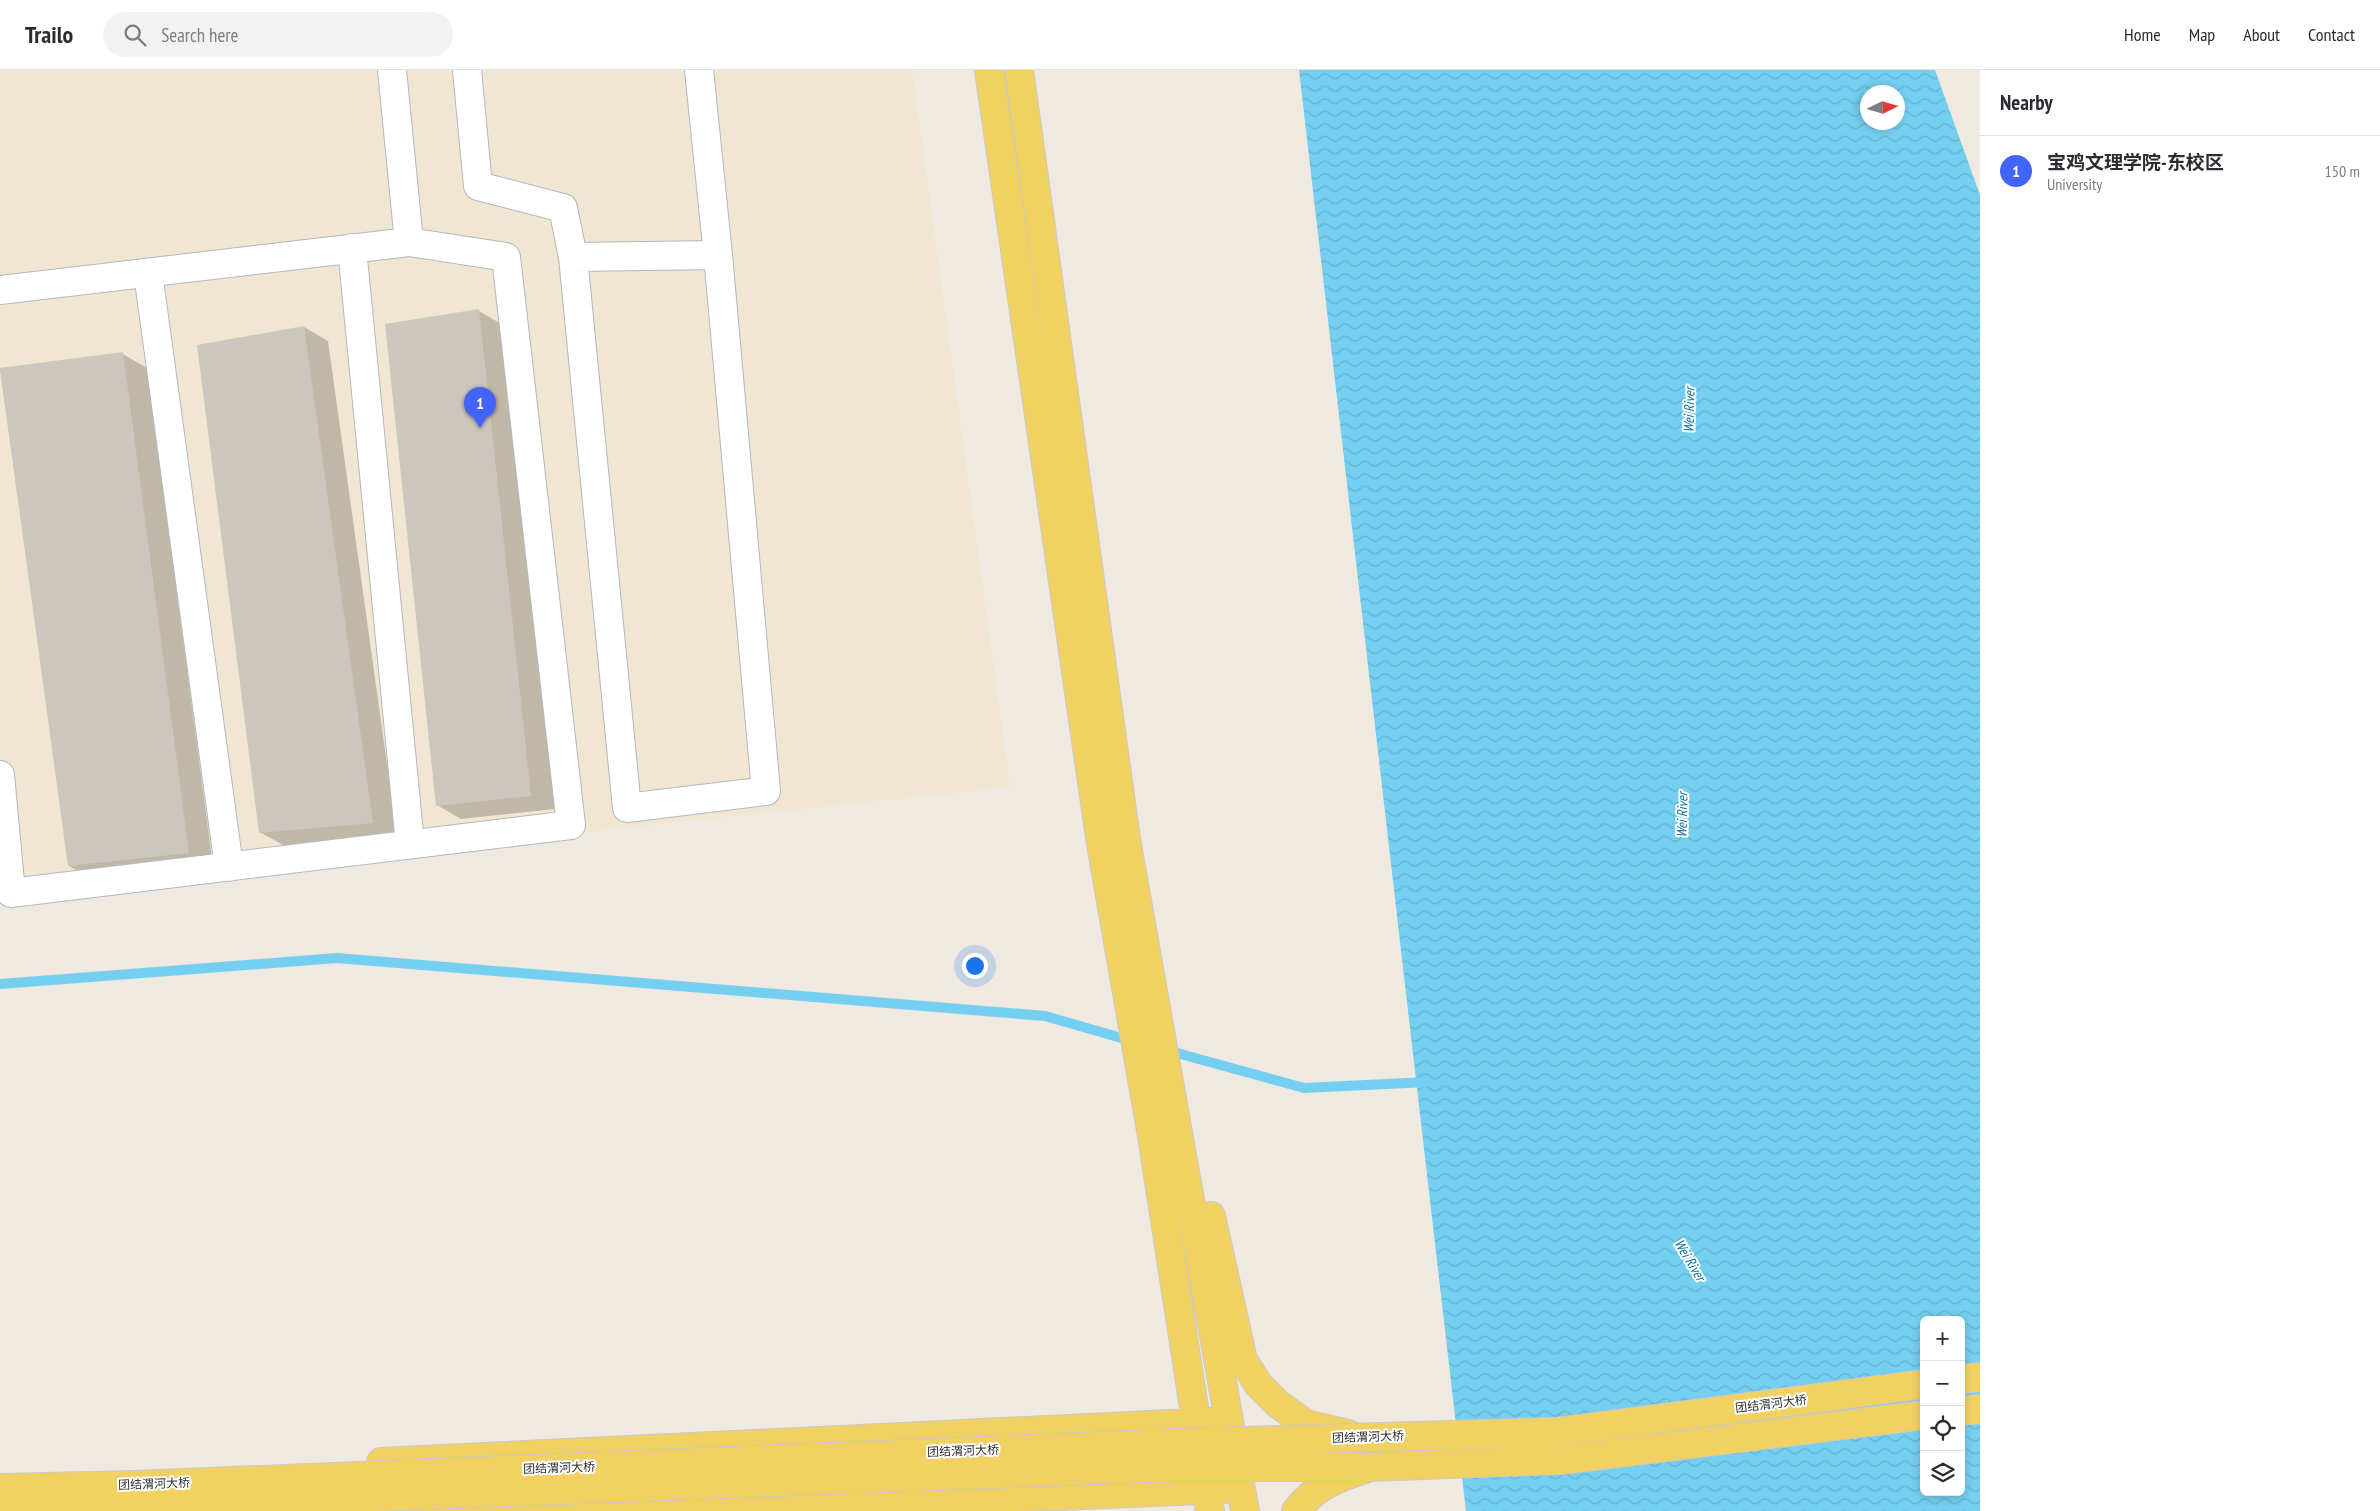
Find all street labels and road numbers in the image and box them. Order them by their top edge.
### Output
street label: 团结渭河大桥 [1734,1392,1808,1415]
street label: 团结渭河大桥 [1332,1428,1404,1445]
street label: 团结渭河大桥 [927,1442,999,1459]
street label: 团结渭河大桥 [523,1459,595,1476]
street label: 团结渭河大桥 [118,1475,190,1492]

